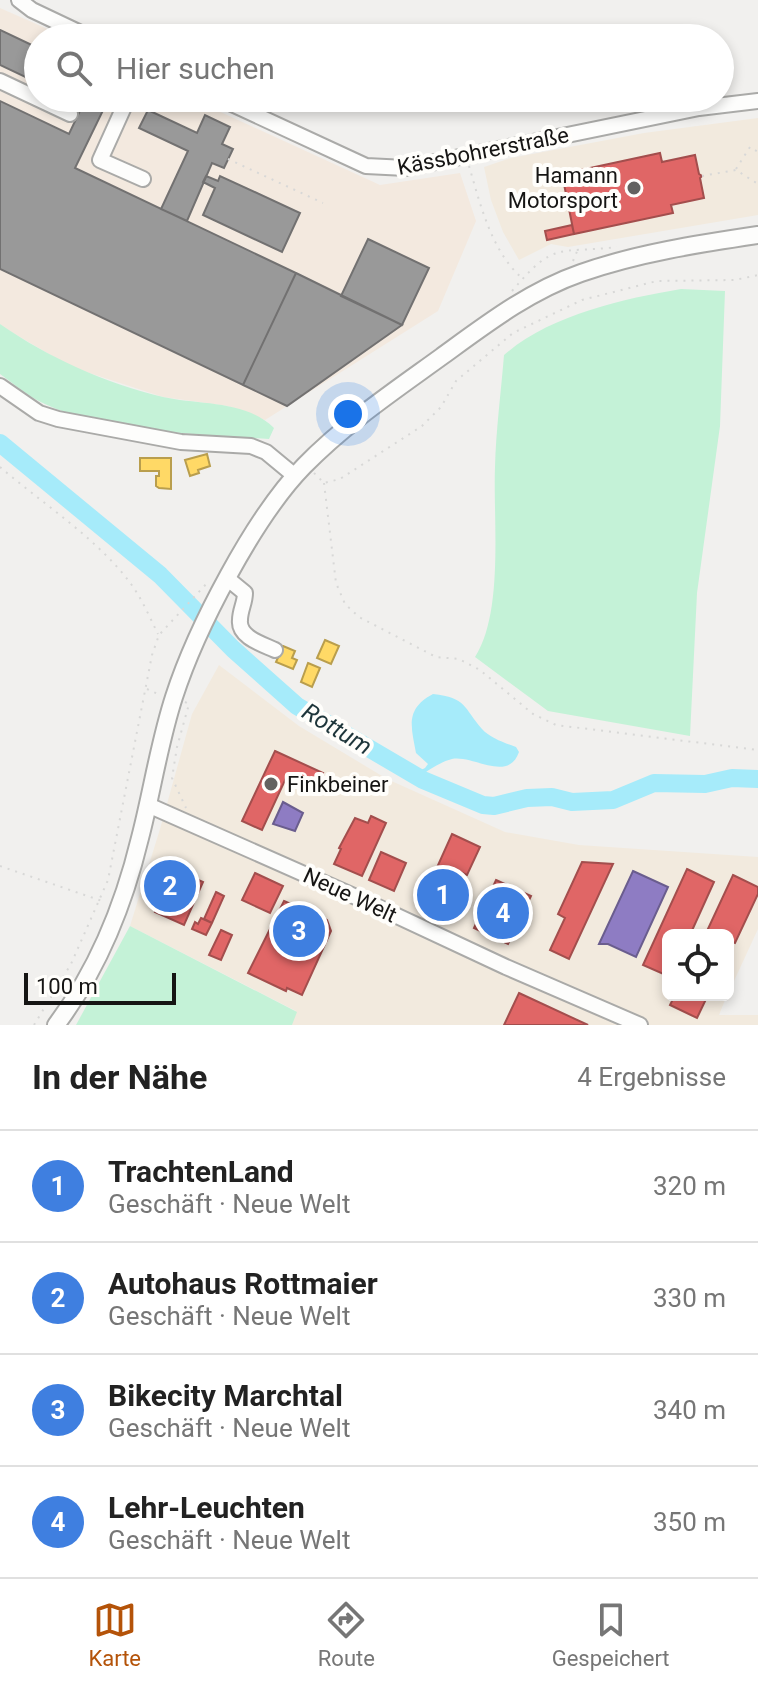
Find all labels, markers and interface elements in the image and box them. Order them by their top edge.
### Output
search box [24,24,734,112]
icon: search [52,46,96,90]
text: Hier suchen [116,51,275,86]
street label: Kässbohrerstraße [395,122,571,180]
place label: Hamann Motorsport [508,163,618,213]
marker: Hamann Motorsport [625,179,643,197]
your location [328,394,368,434]
water label: Rottum [297,697,377,761]
place label: Finkbeiner [287,772,389,797]
marker: Finkbeiner [262,775,280,793]
pin: 2 [144,856,196,916]
street label: Neue Welt [299,863,401,927]
pin: 1 [417,865,469,925]
pin: 4 [477,883,529,943]
pin: 3 [273,901,325,961]
map controls [662,929,734,1001]
button: locate [662,929,734,1001]
scale bar [24,969,176,1005]
text: 100 m [36,974,98,999]
text: In der Nähe [32,1057,207,1097]
text: 4 Ergebnisse [577,1062,726,1092]
text: TrachtenLand [108,1154,294,1189]
text: 1 [51,1171,65,1201]
text: 320 m [653,1171,726,1201]
text: Geschäft · Neue Welt [108,1189,350,1219]
text: Autohaus Rottmaier [108,1266,378,1301]
text: 2 [51,1283,65,1313]
text: 330 m [653,1283,726,1313]
text: Geschäft · Neue Welt [108,1301,350,1331]
text: Bikecity Marchtal [108,1378,343,1413]
text: 3 [51,1395,65,1425]
text: 340 m [653,1395,726,1425]
text: Geschäft · Neue Welt [108,1413,350,1443]
text: Lehr-Leuchten [108,1490,305,1525]
text: 4 [51,1507,65,1537]
text: 350 m [653,1507,726,1537]
text: Geschäft · Neue Welt [108,1525,350,1555]
tab: Karte [88,1598,141,1671]
tab: Route [318,1598,375,1671]
tab: Gespeichert [552,1598,670,1671]

